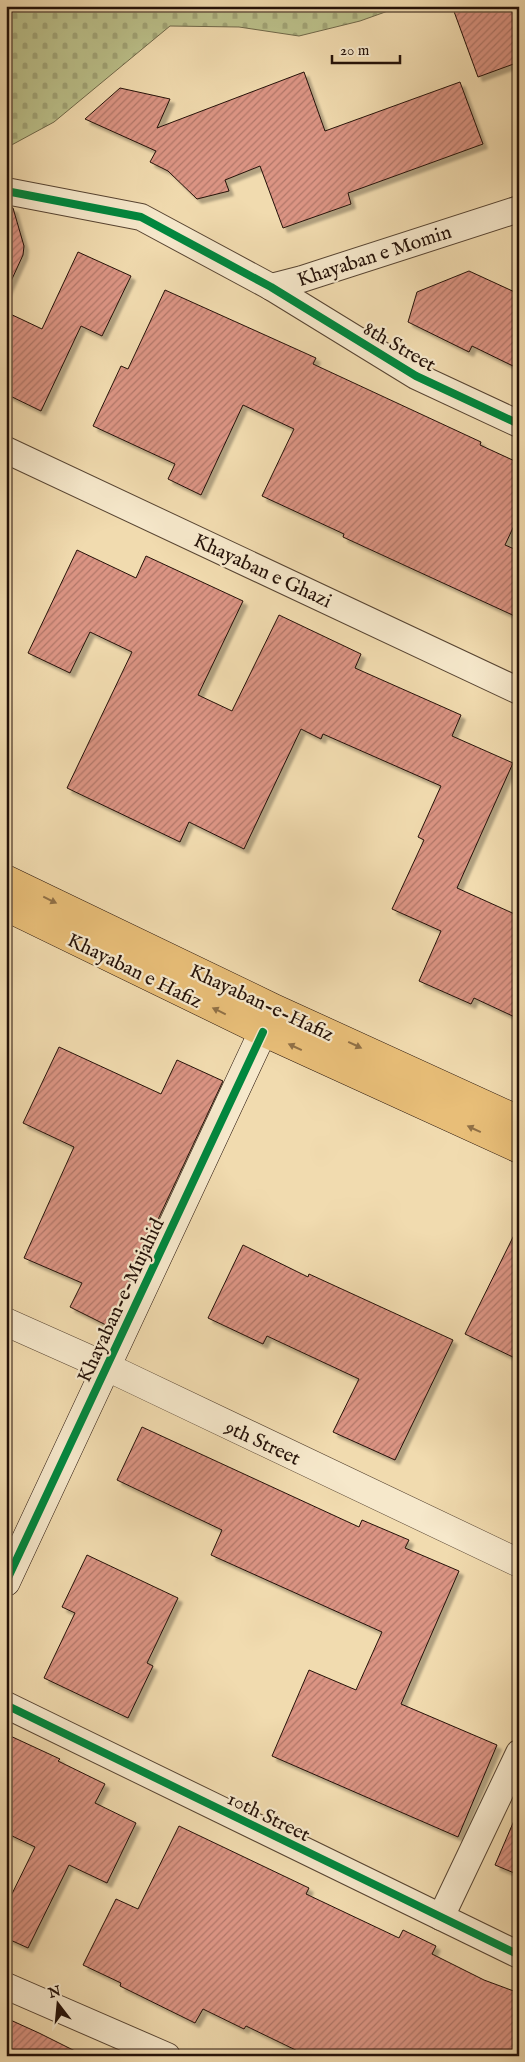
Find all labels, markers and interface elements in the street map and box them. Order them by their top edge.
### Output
scale bar [332,32,400,64]
text: 20 m [340,41,370,60]
street label: Khayaban e Momin [294,220,455,293]
street label: 8th Street [359,317,440,378]
street label: Khayaban e Ghazi [189,528,335,614]
one-way arrow [43,897,57,905]
street label: Khayaban e Hafiz [63,928,206,1015]
street label: Khayaban-e-Hafiz [185,959,337,1048]
one-way arrow [212,1007,226,1015]
one-way arrow [288,1042,302,1050]
one-way arrow [348,1042,362,1050]
one-way arrow [467,1124,481,1132]
street label: Khayaban-e-Mujahid [72,1214,171,1387]
street label: 9th Street [220,1415,304,1472]
street label: 10th Street [223,1787,314,1848]
north arrow [32,1980,82,2030]
text: N [45,1982,63,2003]

